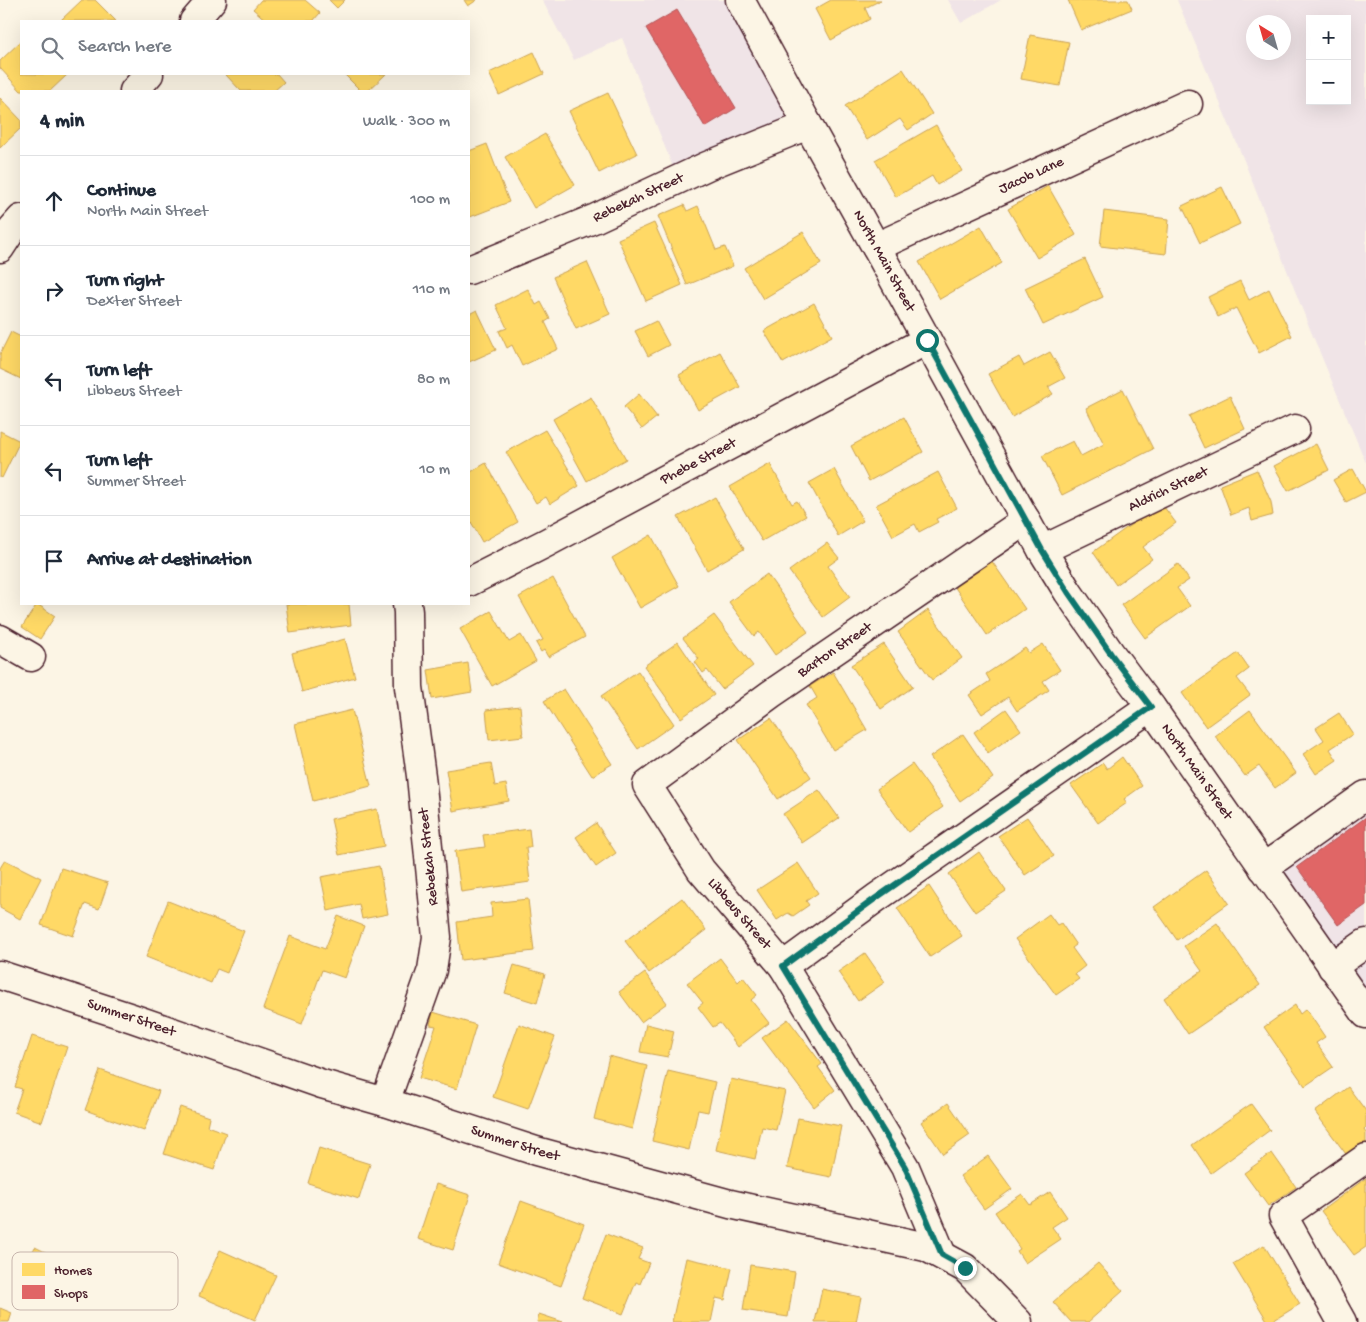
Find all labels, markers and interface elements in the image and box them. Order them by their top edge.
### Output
north arrow [1246,15,1291,60]
map controls [1306,15,1351,105]
button: + [1306,15,1351,60]
search box [20,20,470,75]
icon: search [38,34,66,62]
text: Search here [78,36,172,59]
button: − [1306,60,1351,105]
text: 4 min [40,110,84,135]
text: Walk · 300 m [363,113,450,132]
street label: Jacob Lane [996,153,1067,198]
street label: Rebekah Street [590,168,688,227]
text: Continue [87,180,156,203]
icon: ahead [40,187,68,215]
text: 100 m [410,191,450,210]
text: North Main Street [87,203,208,222]
street label: North Main Street [848,207,920,317]
text: Turn right [87,270,163,293]
icon: right [40,277,68,305]
text: 110 m [413,281,450,300]
text: Dexter Street [87,293,181,312]
route start [916,329,939,352]
text: Turn left [87,360,151,383]
icon: left [40,367,68,395]
text: 80 m [417,371,450,390]
text: Libbeus Street [87,383,181,402]
street label: Phebe Street [657,433,741,490]
text: Turn left [87,450,151,473]
icon: left [40,457,68,485]
text: 10 m [419,461,450,480]
street label: Aldrich Street [1125,462,1213,516]
text: Summer Street [87,473,185,492]
icon: arrive [40,547,68,575]
text: Arrive at destination [87,549,251,572]
street label: Barton Street [794,618,877,682]
street label: North Main Street [1157,720,1237,825]
street label: Rebekah Street [415,806,443,907]
street label: Libbeus Street [703,875,776,955]
street label: Summer Street [85,995,179,1042]
street label: Summer Street [468,1121,563,1166]
legend [12,1252,178,1310]
route end [954,1257,977,1280]
text: Homes [54,1263,92,1280]
text: Shops [54,1286,88,1303]

